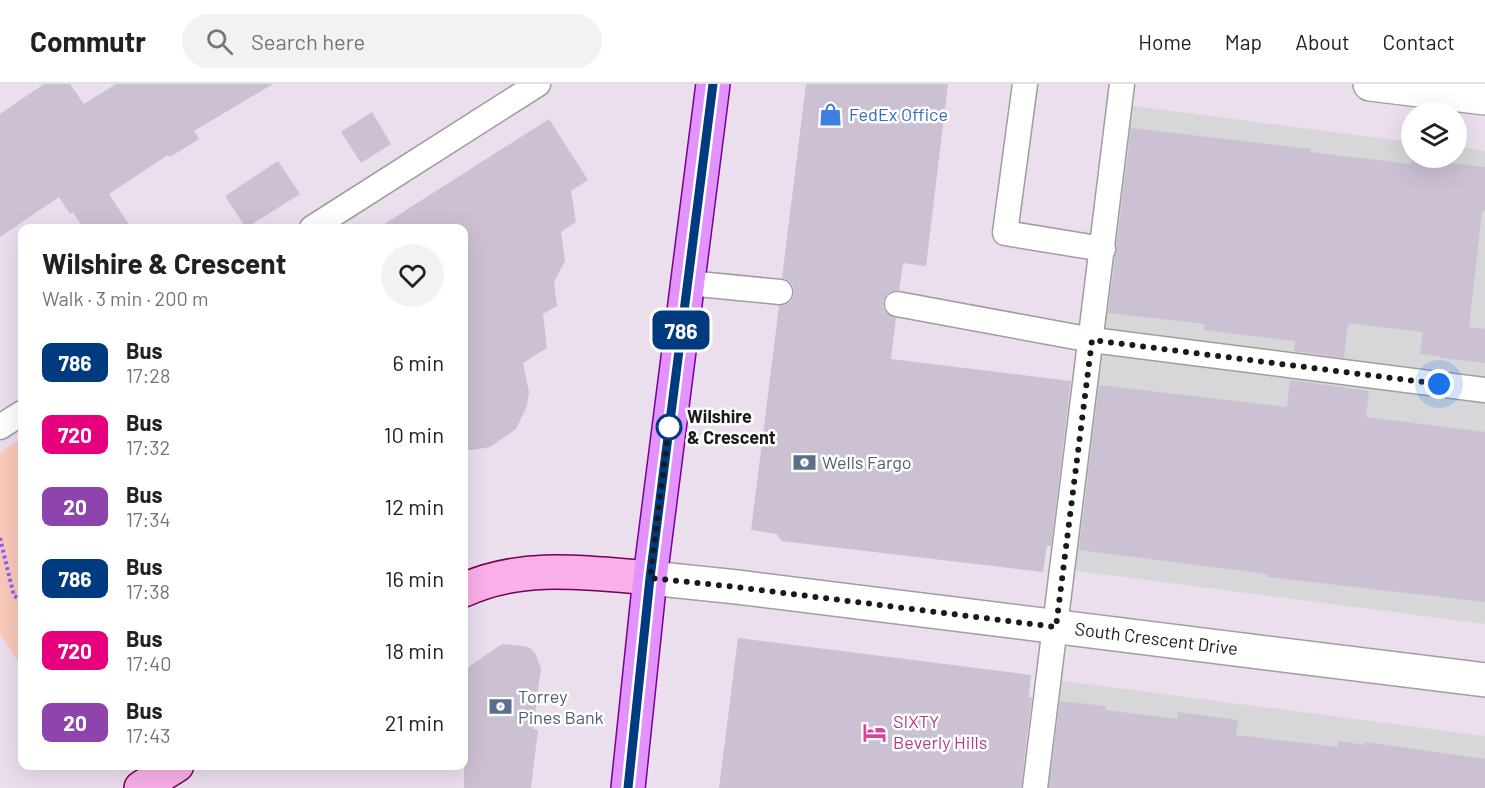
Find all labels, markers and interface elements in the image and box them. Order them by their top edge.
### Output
search box [182,14,602,68]
text: Commutr [30,24,146,58]
icon: search [203,25,236,58]
text: Search here [251,28,365,54]
text: Home [1138,29,1192,54]
text: Map [1225,29,1262,54]
text: About [1295,29,1350,54]
text: Contact [1383,29,1455,54]
shop icon: FedEx Office [818,102,844,128]
map controls [1401,102,1467,168]
button: layers [1401,102,1467,168]
place label: FedEx Office [849,103,948,125]
button: heart [381,244,444,307]
text: Wilshire & Crescent [42,246,286,280]
text: Walk · 3 min · 200 m [42,286,208,310]
line badge: 786 [646,310,716,350]
text: 786 [664,318,698,343]
text: Bus [126,337,163,363]
text: 6 min [393,349,444,375]
text: 786 [58,350,92,375]
text: 17:28 [126,363,170,387]
your location [1424,369,1454,399]
place label: Wilshire & Crescent [687,405,776,448]
text: Bus [126,409,163,435]
marker: Wilshire & Crescent [656,414,682,440]
text: 10 min [384,421,444,447]
text: 720 [58,422,92,447]
text: 17:32 [126,435,170,459]
bank icon: Wells Fargo [791,450,817,476]
place label: Wells Fargo [822,451,912,473]
text: Bus [126,481,163,507]
text: 12 min [384,493,444,519]
text: 20 [63,494,87,519]
text: 17:34 [126,507,171,531]
text: Bus [126,553,163,579]
text: 16 min [385,565,444,591]
text: 786 [58,566,92,591]
text: 17:38 [126,579,170,603]
street label: South Crescent Drive [1074,617,1239,659]
text: Bus [126,625,163,651]
text: 18 min [385,637,444,663]
text: 720 [58,638,92,663]
text: 17:40 [126,651,172,675]
place label: Torrey Pines Bank [518,685,604,728]
bank icon: Torrey Pines Bank [487,694,513,720]
text: Bus [126,697,163,723]
text: 21 min [385,709,444,735]
text: 20 [63,710,87,735]
place label: SIXTY Beverly Hills [893,710,987,753]
hotel icon: SIXTY Beverly Hills [862,719,888,745]
text: 17:43 [126,723,171,747]

